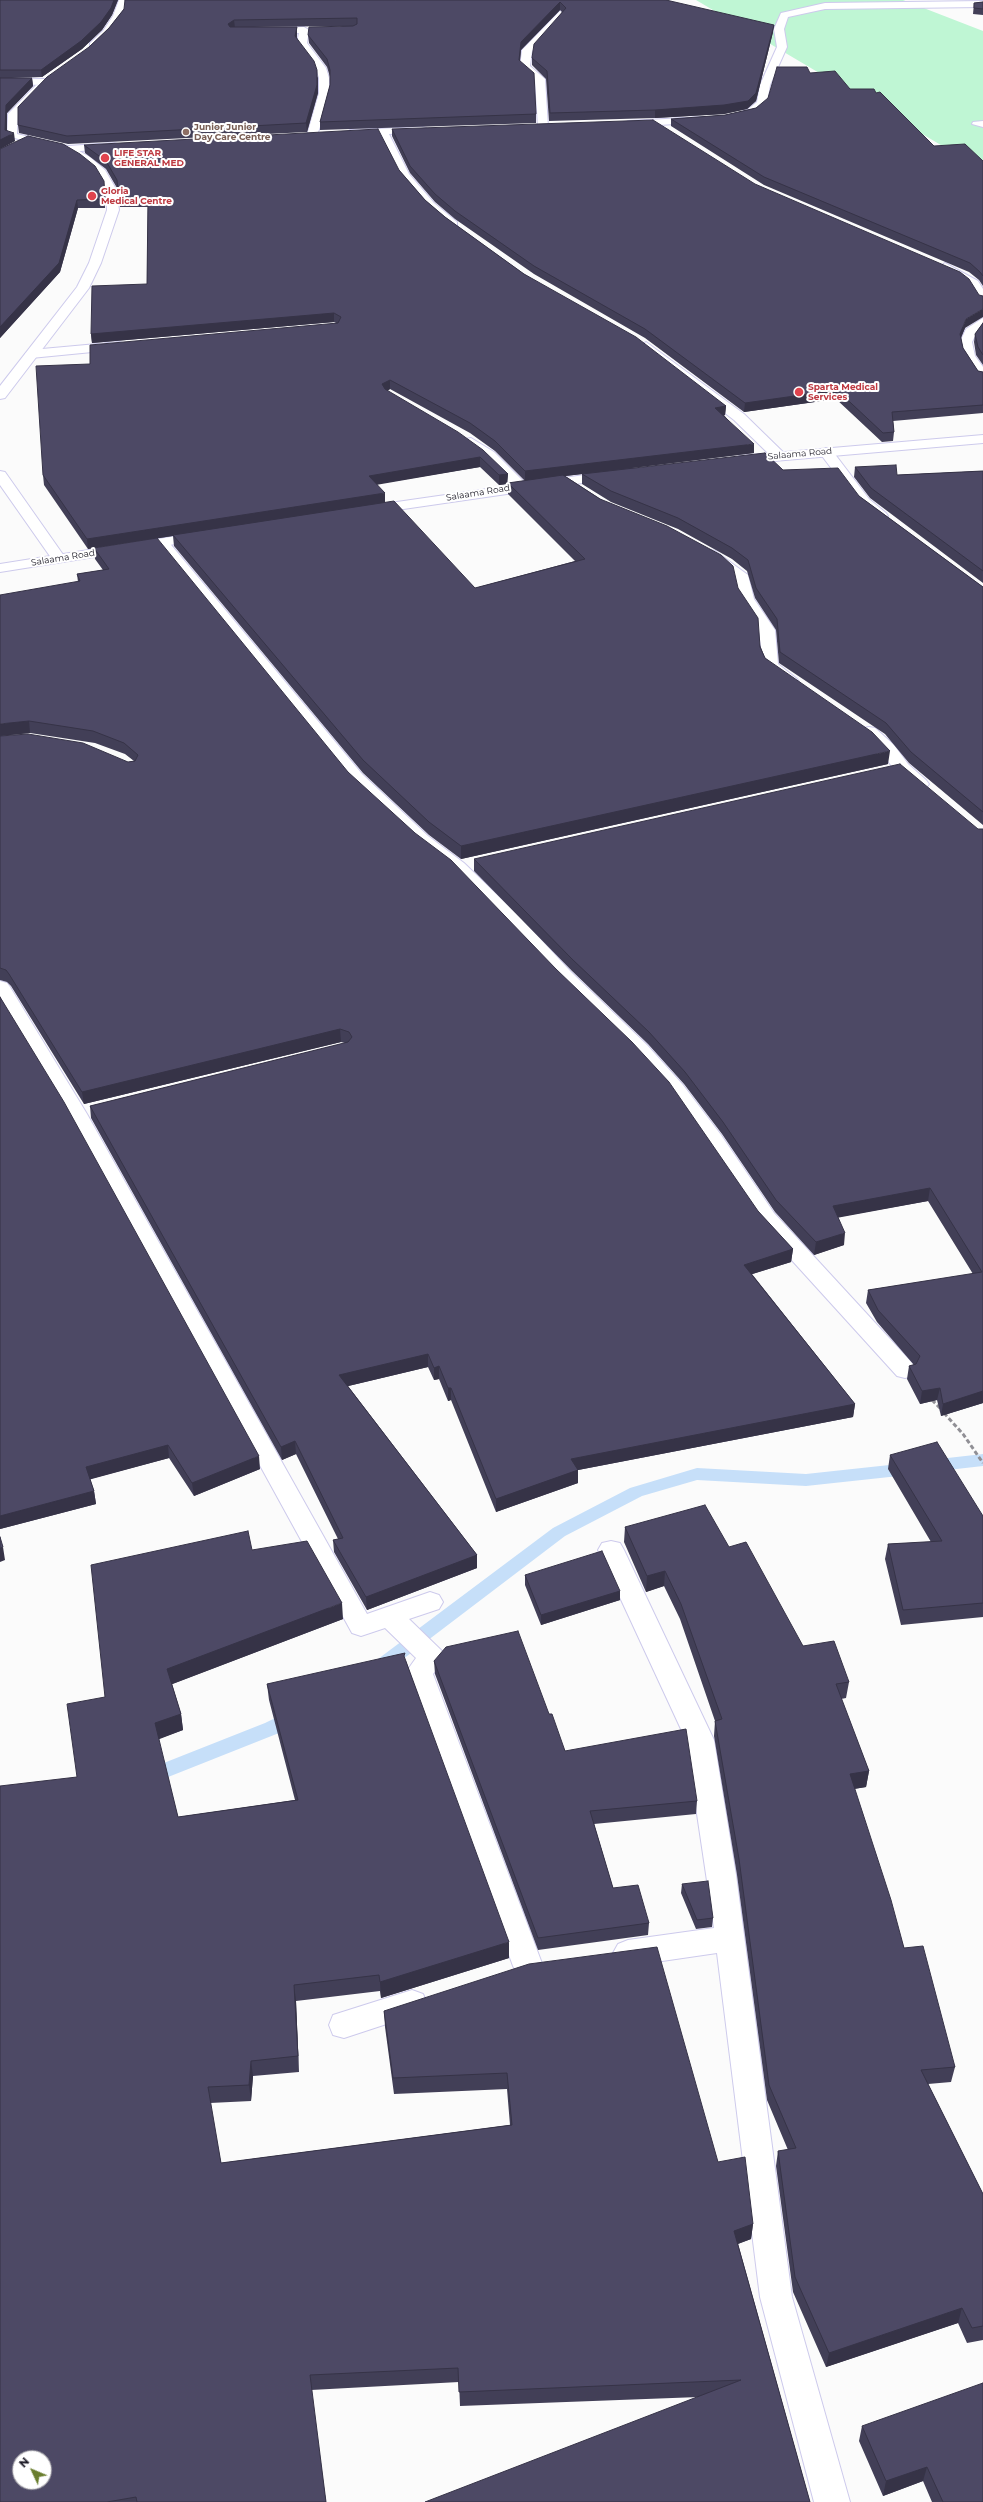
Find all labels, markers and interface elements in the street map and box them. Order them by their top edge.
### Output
place label: Junior Junior Day Care Centre [194,122,271,143]
marker: Junior Junior Day Care Centre [181,127,191,137]
place label: LIFE STAR GENERAL MED [114,148,184,169]
marker: LIFE STAR GENERAL MED [99,152,111,164]
place label: Gloria Medical Centre [101,186,172,207]
marker: Gloria Medical Centre [86,190,98,202]
place label: Sparta Medical Services [808,382,878,403]
marker: Sparta Medical Services [793,386,805,398]
street label: Salaama Road [767,446,833,462]
street label: Salaama Road [445,483,511,503]
street label: Salaama Road [30,548,96,568]
north arrow [12,2450,52,2490]
text: N [16,2454,32,2470]

